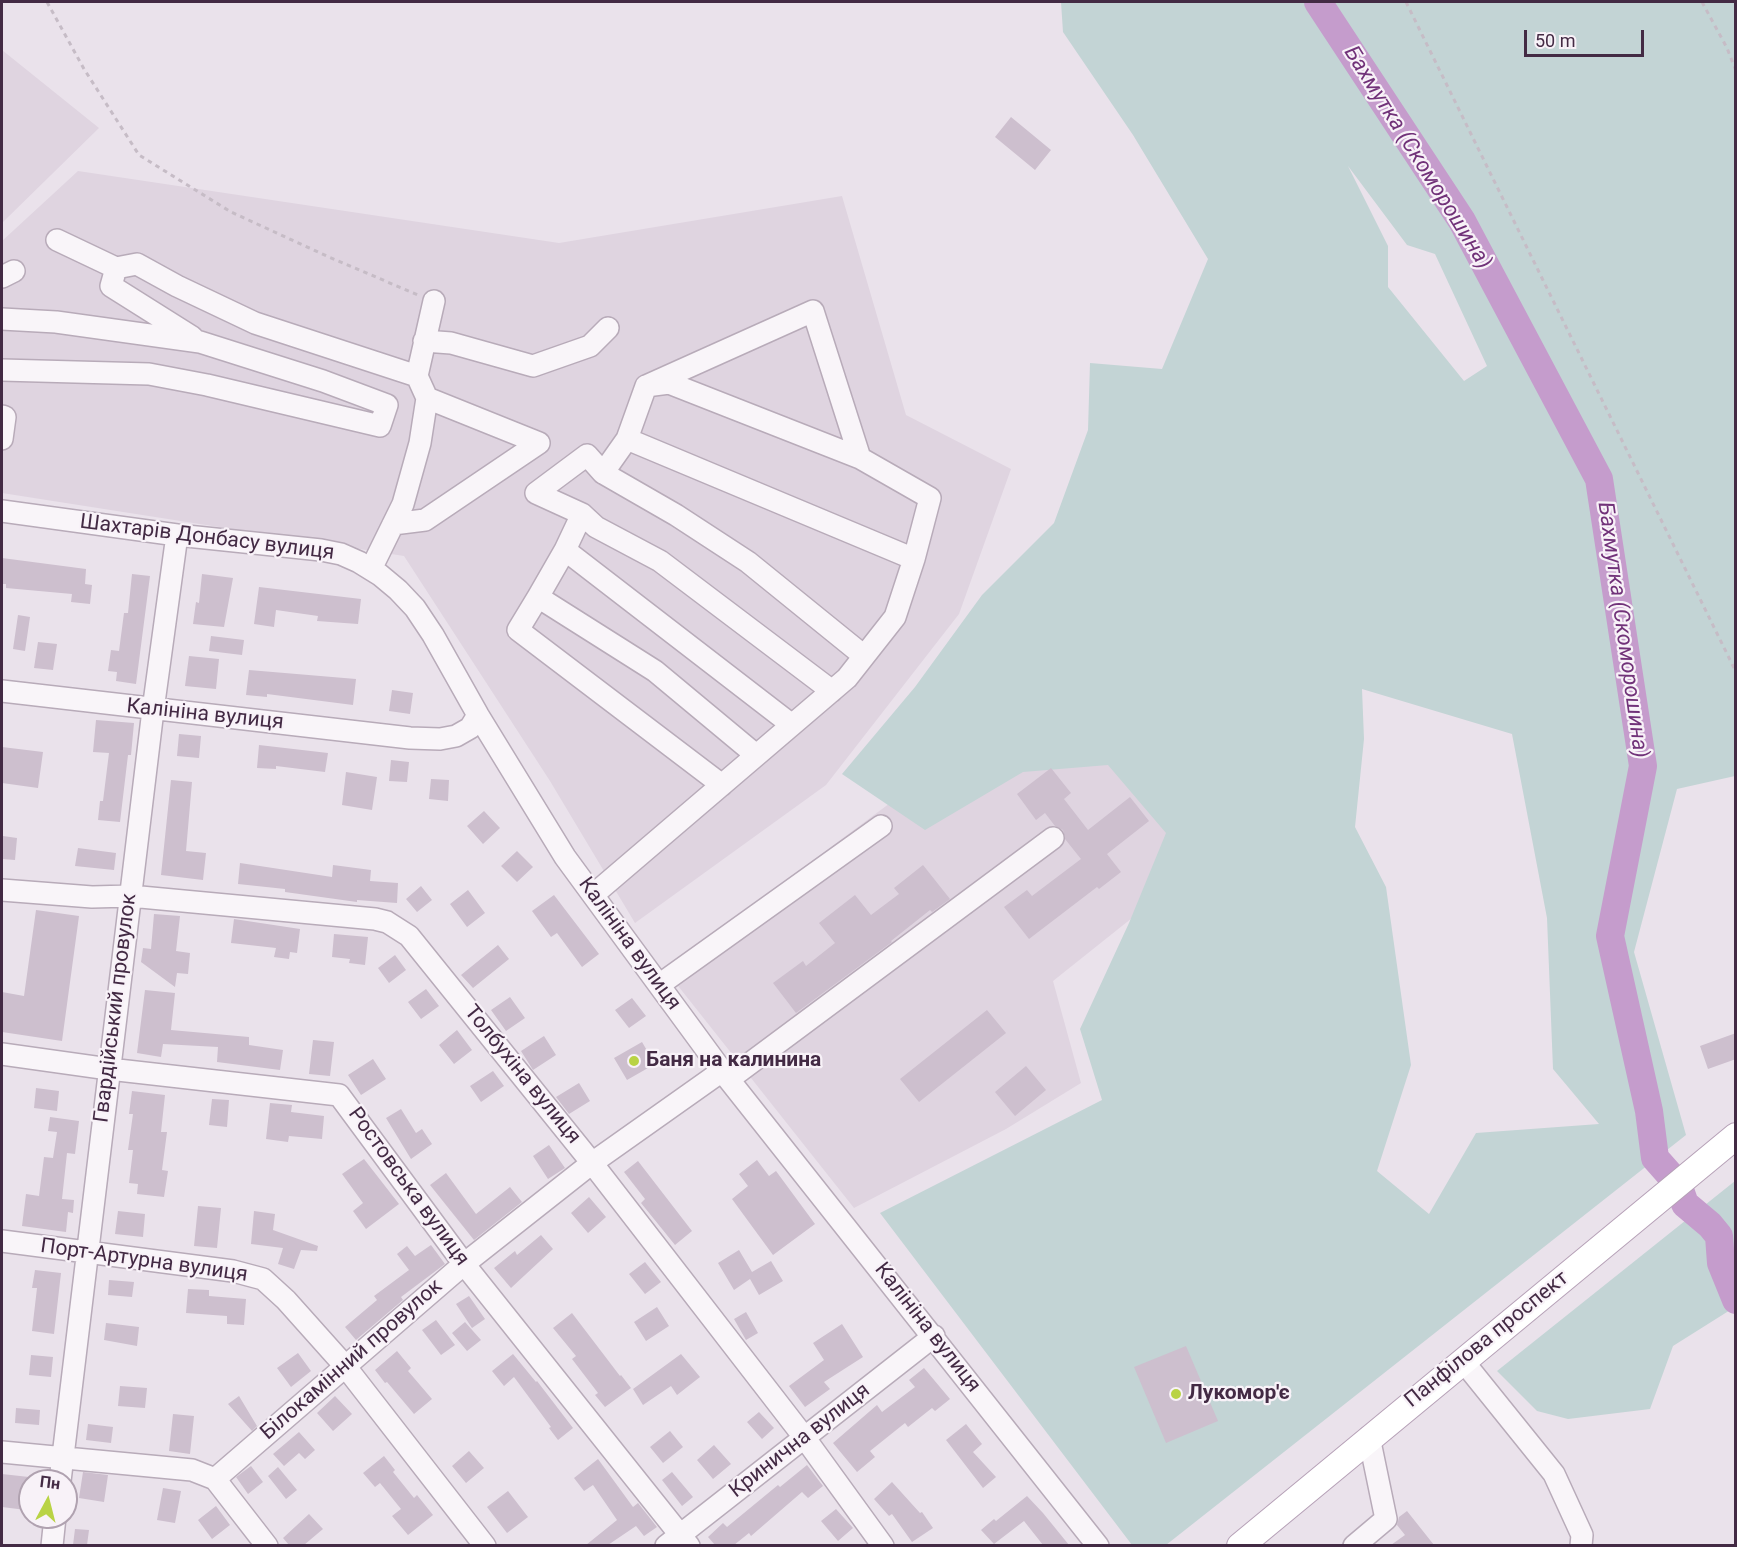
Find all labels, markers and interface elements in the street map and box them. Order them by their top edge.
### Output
scale bar [1527,18,1647,56]
text: 50 m [1535,30,1575,51]
water label: Бахмутка (Скоморошина) [1337,41,1497,275]
water label: Бахмутка (Скоморошина) [1591,500,1653,760]
street label: Шахтарів Донбасу вулиця [78,510,336,566]
street label: Калініна вулиця [125,694,285,736]
street label: Калініна вулиця [572,873,686,1015]
street label: Гвардійський провулок [89,892,143,1124]
street label: Толбухіна вулиця [458,1001,586,1149]
place label: Баня на калинина [646,1048,821,1074]
marker: Баня на калинина [627,1054,641,1068]
street label: Ростовська вулиця [342,1103,474,1271]
street label: Порт-Артурна вулиця [39,1234,249,1288]
street label: Калініна вулиця [868,1258,986,1398]
street label: Панфілова проспект [1400,1266,1574,1414]
street label: Білокамінний провулок [256,1274,448,1446]
street label: Кринична вулиця [725,1378,875,1504]
place label: Лукомор'є [1188,1381,1290,1407]
marker: Лукомор'є [1169,1387,1183,1401]
north arrow [18,1469,78,1529]
text: Пн [39,1472,61,1493]

